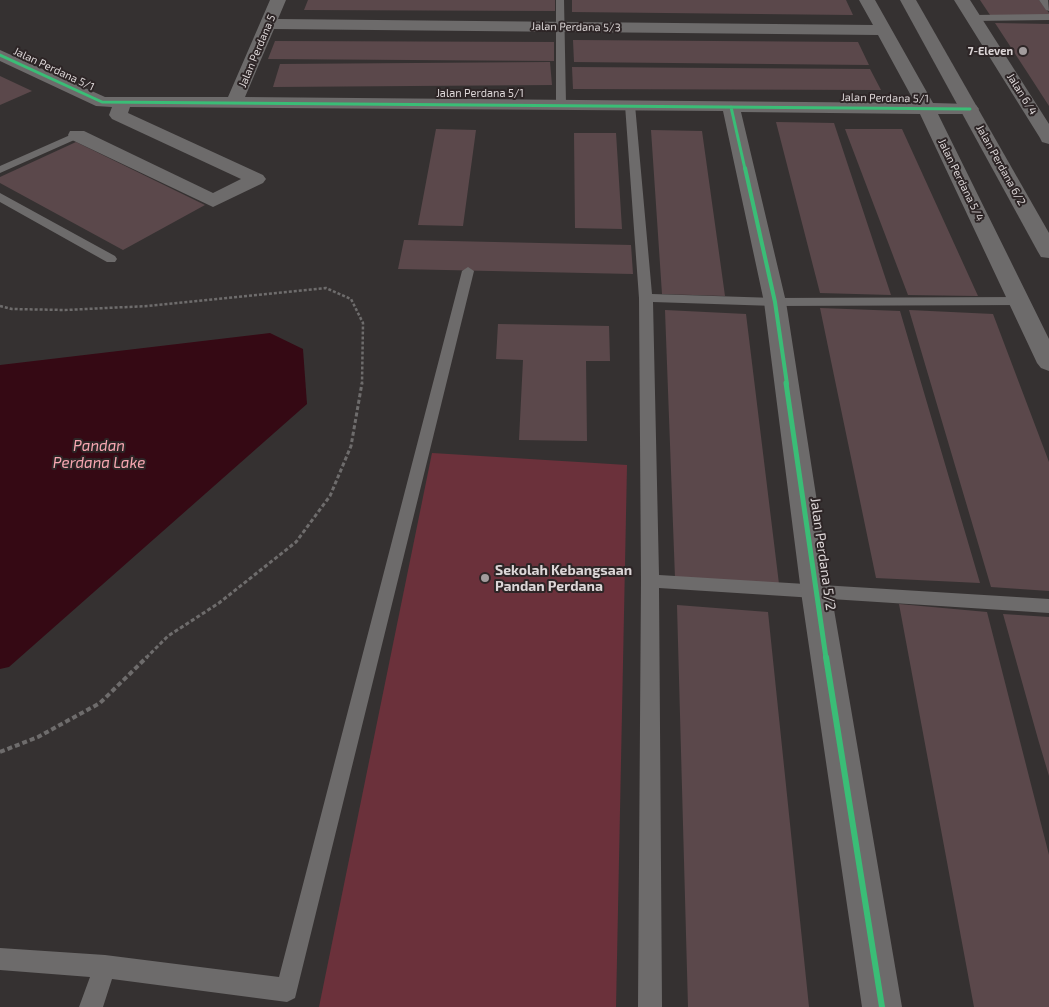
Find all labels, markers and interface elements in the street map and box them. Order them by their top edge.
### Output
street label: Jalan Perdana 5 [236,13,278,89]
street label: Jalan Perdana 5/3 [531,20,621,34]
street label: Jalan Perdana 5/1 [11,44,97,94]
place label: 7-Eleven [968,44,1013,58]
marker: 7-Eleven [1017,45,1029,57]
street label: Jalan 6/4 [1004,71,1040,117]
street label: Jalan Perdana 5/1 [436,86,524,100]
street label: Jalan Perdana 5/1 [841,91,929,105]
street label: Jalan Perdana 6/2 [973,122,1029,208]
street label: Jalan Perdana 5/4 [935,137,987,223]
water label: Pandan Perdana Lake [53,437,145,472]
street label: Jalan Perdana 5/2 [807,496,839,612]
place label: Sekolah Kebangsaan Pandan Perdana [495,562,632,594]
marker: Sekolah Kebangsaan Pandan Perdana [479,572,491,584]

